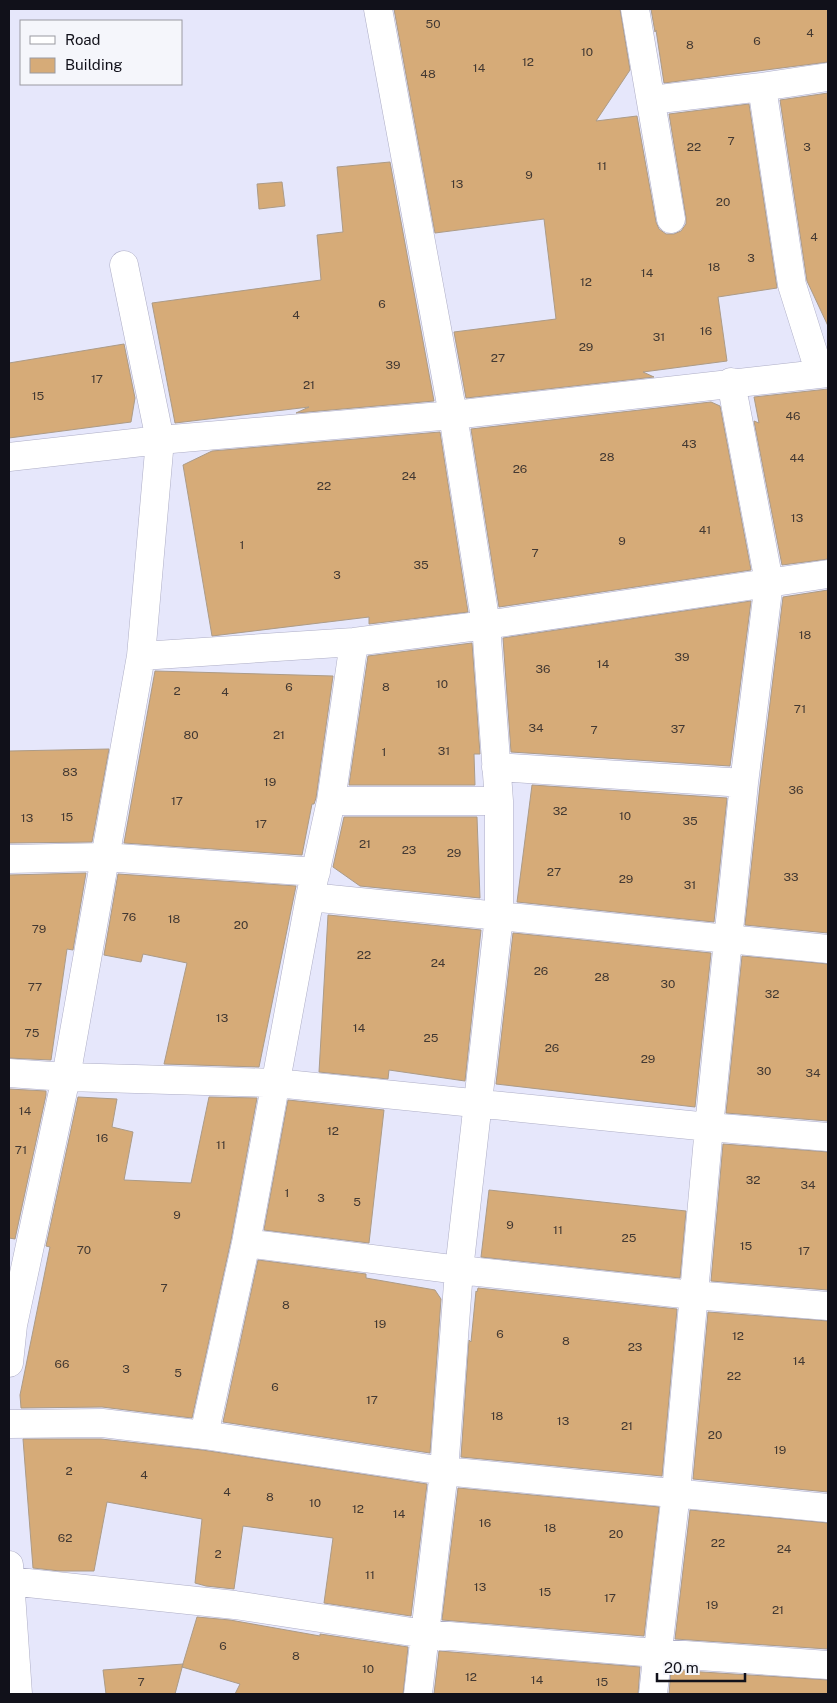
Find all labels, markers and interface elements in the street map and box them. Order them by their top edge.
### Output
house number: 50 [425,17,441,31]
legend [20,20,182,85]
house number: 4 [806,26,814,40]
text: Road [65,31,101,48]
house number: 6 [753,34,761,48]
house number: 8 [686,38,694,52]
house number: 10 [581,45,593,59]
house number: 12 [522,55,534,69]
text: Building [65,56,123,73]
house number: 14 [473,61,486,75]
house number: 48 [420,67,436,81]
house number: 7 [727,134,735,148]
house number: 22 [687,140,701,154]
house number: 3 [803,140,811,154]
house number: 11 [597,159,607,173]
house number: 9 [525,168,533,182]
house number: 13 [451,177,463,191]
house number: 20 [716,195,730,209]
house number: 4 [810,230,818,244]
house number: 3 [747,251,755,265]
house number: 18 [708,260,721,274]
house number: 14 [641,266,654,280]
house number: 12 [580,275,592,289]
house number: 6 [378,297,386,311]
house number: 4 [292,308,300,322]
house number: 16 [700,324,712,338]
house number: 31 [653,330,665,344]
house number: 29 [579,340,593,354]
house number: 27 [491,351,505,365]
house number: 39 [386,358,400,372]
house number: 17 [91,372,103,386]
house number: 21 [303,378,315,392]
house number: 15 [32,389,45,403]
house number: 46 [785,409,801,423]
house number: 43 [681,437,697,451]
house number: 28 [600,450,615,464]
house number: 44 [789,451,805,465]
house number: 26 [513,462,527,476]
house number: 24 [402,469,417,483]
house number: 22 [317,479,331,493]
house number: 13 [791,511,803,525]
house number: 41 [699,523,711,537]
house number: 9 [618,534,626,548]
house number: 1 [240,538,244,552]
house number: 7 [531,546,539,560]
house number: 35 [413,558,429,572]
house number: 3 [333,568,341,582]
house number: 18 [799,628,812,642]
house number: 39 [675,650,689,664]
house number: 14 [597,657,610,671]
house number: 36 [536,662,550,676]
house number: 10 [436,677,448,691]
house number: 6 [285,680,293,694]
house number: 8 [382,680,390,694]
house number: 2 [173,684,181,698]
house number: 4 [221,685,229,699]
house number: 71 [794,702,806,716]
house number: 34 [528,721,544,735]
house number: 37 [671,722,685,736]
house number: 7 [590,723,598,737]
house number: 80 [183,728,199,742]
house number: 21 [273,728,285,742]
house number: 31 [438,744,450,758]
house number: 1 [382,745,386,759]
house number: 83 [62,765,78,779]
house number: 19 [264,775,276,789]
house number: 36 [789,783,803,797]
house number: 17 [171,794,183,808]
house number: 32 [553,804,567,818]
house number: 10 [619,809,631,823]
house number: 15 [61,810,74,824]
house number: 13 [21,811,33,825]
house number: 35 [682,814,698,828]
house number: 17 [255,817,267,831]
house number: 21 [359,837,371,851]
house number: 23 [402,843,416,857]
house number: 29 [447,846,461,860]
house number: 27 [547,865,561,879]
house number: 33 [783,870,799,884]
house number: 29 [619,872,633,886]
house number: 31 [684,878,696,892]
house number: 76 [122,910,136,924]
house number: 18 [168,912,181,926]
house number: 20 [234,918,248,932]
house number: 79 [32,922,46,936]
house number: 22 [357,948,371,962]
house number: 24 [431,956,446,970]
house number: 26 [534,964,548,978]
house number: 28 [595,970,610,984]
house number: 30 [661,977,675,991]
house number: 77 [28,980,42,994]
house number: 32 [765,987,779,1001]
house number: 13 [216,1011,228,1025]
house number: 14 [353,1021,366,1035]
house number: 75 [25,1026,40,1040]
house number: 25 [424,1031,439,1045]
house number: 26 [545,1041,559,1055]
house number: 29 [641,1052,655,1066]
house number: 30 [757,1064,771,1078]
house number: 34 [805,1066,821,1080]
house number: 14 [19,1104,32,1118]
house number: 12 [327,1124,339,1138]
house number: 16 [96,1131,108,1145]
house number: 11 [216,1138,226,1152]
house number: 71 [15,1143,27,1157]
house number: 32 [746,1173,760,1187]
house number: 34 [800,1178,816,1192]
house number: 1 [285,1186,289,1200]
house number: 3 [317,1191,325,1205]
house number: 5 [353,1195,361,1209]
house number: 9 [173,1208,181,1222]
house number: 9 [506,1218,514,1232]
house number: 11 [553,1223,563,1237]
house number: 25 [622,1231,637,1245]
house number: 15 [740,1239,753,1253]
house number: 70 [77,1243,91,1257]
house number: 17 [798,1244,810,1258]
house number: 7 [160,1281,168,1295]
house number: 8 [282,1298,290,1312]
house number: 19 [374,1317,386,1331]
house number: 6 [496,1327,504,1341]
house number: 12 [732,1329,744,1343]
house number: 8 [562,1334,570,1348]
house number: 23 [628,1340,642,1354]
house number: 14 [793,1354,806,1368]
house number: 66 [55,1357,69,1371]
house number: 3 [122,1362,130,1376]
house number: 5 [174,1366,182,1380]
house number: 22 [727,1369,741,1383]
house number: 6 [271,1380,279,1394]
house number: 17 [366,1393,378,1407]
house number: 18 [491,1409,504,1423]
house number: 13 [557,1414,569,1428]
house number: 21 [621,1419,633,1433]
house number: 20 [708,1428,722,1442]
house number: 19 [774,1443,786,1457]
house number: 2 [65,1464,73,1478]
house number: 4 [140,1468,148,1482]
house number: 4 [223,1485,231,1499]
house number: 8 [266,1490,274,1504]
house number: 10 [309,1496,321,1510]
house number: 12 [352,1502,364,1516]
house number: 14 [393,1507,406,1521]
house number: 16 [479,1516,491,1530]
house number: 18 [544,1521,557,1535]
house number: 20 [609,1527,623,1541]
house number: 62 [58,1531,72,1545]
house number: 22 [711,1536,725,1550]
house number: 24 [777,1542,792,1556]
house number: 2 [214,1547,222,1561]
house number: 11 [365,1568,375,1582]
house number: 13 [474,1580,486,1594]
house number: 15 [539,1585,552,1599]
house number: 17 [604,1591,616,1605]
house number: 19 [706,1598,718,1612]
house number: 21 [772,1603,784,1617]
house number: 6 [219,1639,227,1653]
house number: 8 [292,1649,300,1663]
scale bar [657,1650,744,1682]
text: 20 m [664,1659,699,1676]
house number: 10 [362,1662,374,1676]
house number: 12 [465,1670,477,1684]
house number: 14 [531,1673,544,1687]
house number: 7 [137,1675,145,1689]
house number: 15 [596,1675,609,1689]

